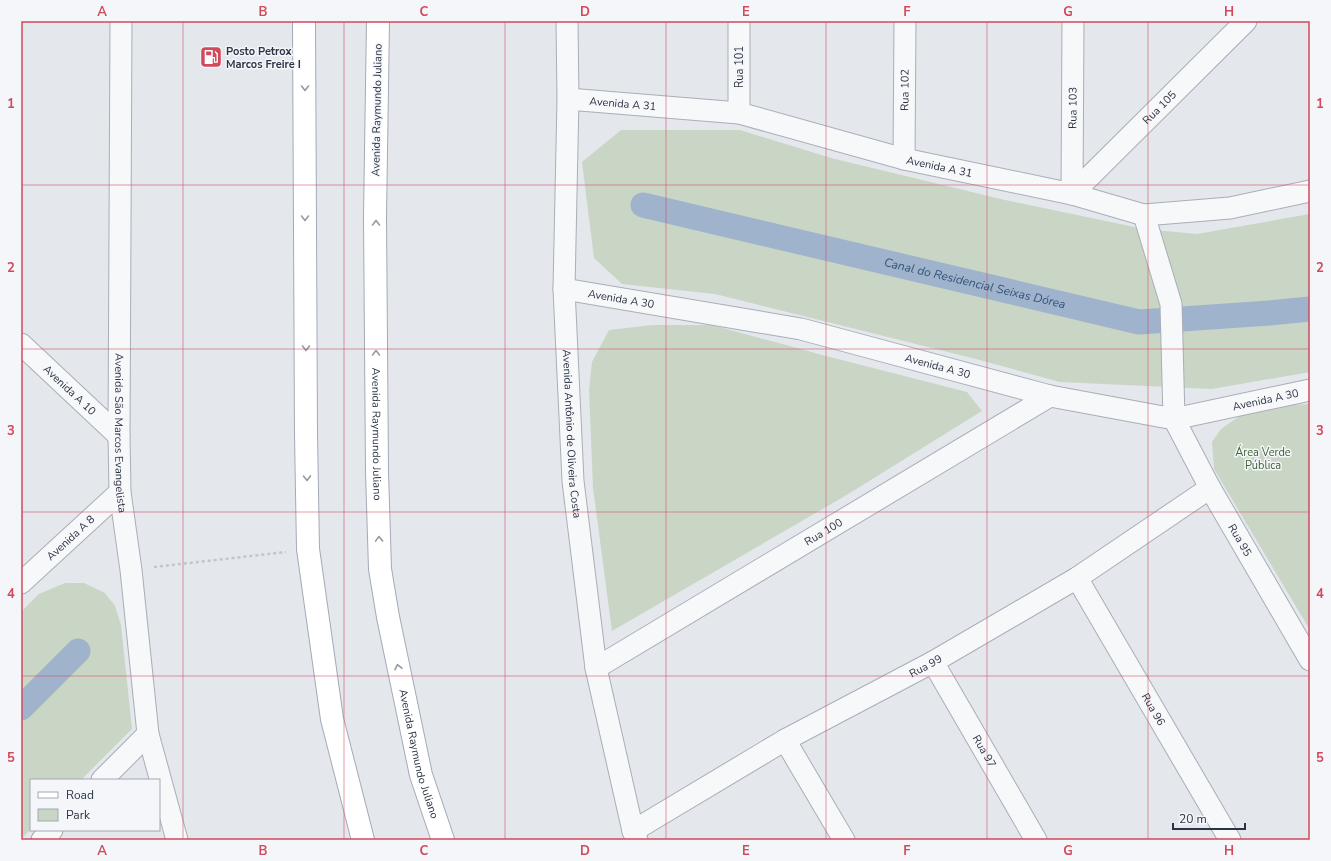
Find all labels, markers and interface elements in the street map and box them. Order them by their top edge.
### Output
text: A [97,3,107,21]
text: B [259,3,268,21]
text: C [420,3,429,21]
text: D [580,3,590,21]
text: E [742,3,750,21]
text: F [903,3,911,21]
text: G [1063,3,1073,21]
text: H [1224,3,1234,21]
fuel station icon: Posto Petrox Marcos Freire I [198,44,224,70]
place label: Posto Petrox Marcos Freire I [226,44,301,72]
street label: Avenida Raymundo Juliano [368,44,386,176]
street label: Rua 101 [732,46,747,88]
street label: Rua 102 [897,69,912,111]
one-way arrow [301,85,309,91]
street label: Rua 103 [1065,87,1080,129]
street label: Rua 105 [1139,87,1180,127]
street label: Avenida A 31 [589,93,657,114]
text: 1 [7,95,15,113]
text: 1 [1316,95,1324,113]
street label: Avenida A 31 [905,152,974,181]
one-way arrow [301,215,309,221]
one-way arrow [371,220,380,226]
water label: Canal do Residencial Seixas Dórea [883,254,1067,312]
text: 2 [7,259,15,277]
text: 2 [1316,259,1324,277]
street label: Avenida A 30 [587,286,656,312]
one-way arrow [302,345,310,351]
street label: Avenida Antônio de Oliveira Costa [559,349,585,519]
one-way arrow [372,350,380,356]
street label: Avenida A 30 [903,350,973,382]
street label: Avenida São Marcos Evangelista [111,353,130,514]
street label: Avenida A 10 [40,361,100,419]
street label: Avenida Raymundo Juliano [369,367,385,501]
street label: Avenida A 30 [1231,385,1300,414]
text: 3 [7,422,15,440]
text: 3 [1316,422,1324,440]
park label: Área Verde Pública [1235,444,1291,473]
one-way arrow [303,475,311,481]
street label: Avenida A 8 [43,511,98,564]
street label: Rua 100 [801,514,846,549]
street label: Rua 95 [1225,521,1256,559]
one-way arrow [375,536,383,542]
text: 4 [7,585,15,603]
text: 4 [1316,585,1324,603]
street label: Rua 99 [906,651,945,681]
one-way arrow [395,664,403,670]
street label: Avenida Raymundo Juliano [396,688,443,820]
street label: Rua 96 [1138,690,1169,729]
street label: Rua 97 [969,732,1000,770]
text: 5 [7,749,15,767]
text: 5 [1316,749,1324,767]
legend [30,779,160,831]
text: Road [66,787,94,803]
scale bar [1173,805,1245,831]
text: Park [66,807,91,823]
text: 20 m [1179,811,1207,827]
text: A [97,842,107,860]
text: B [259,842,268,860]
text: C [420,842,429,860]
text: D [580,842,590,860]
text: E [742,842,750,860]
text: F [903,842,911,860]
text: G [1063,842,1073,860]
text: H [1224,842,1234,860]

